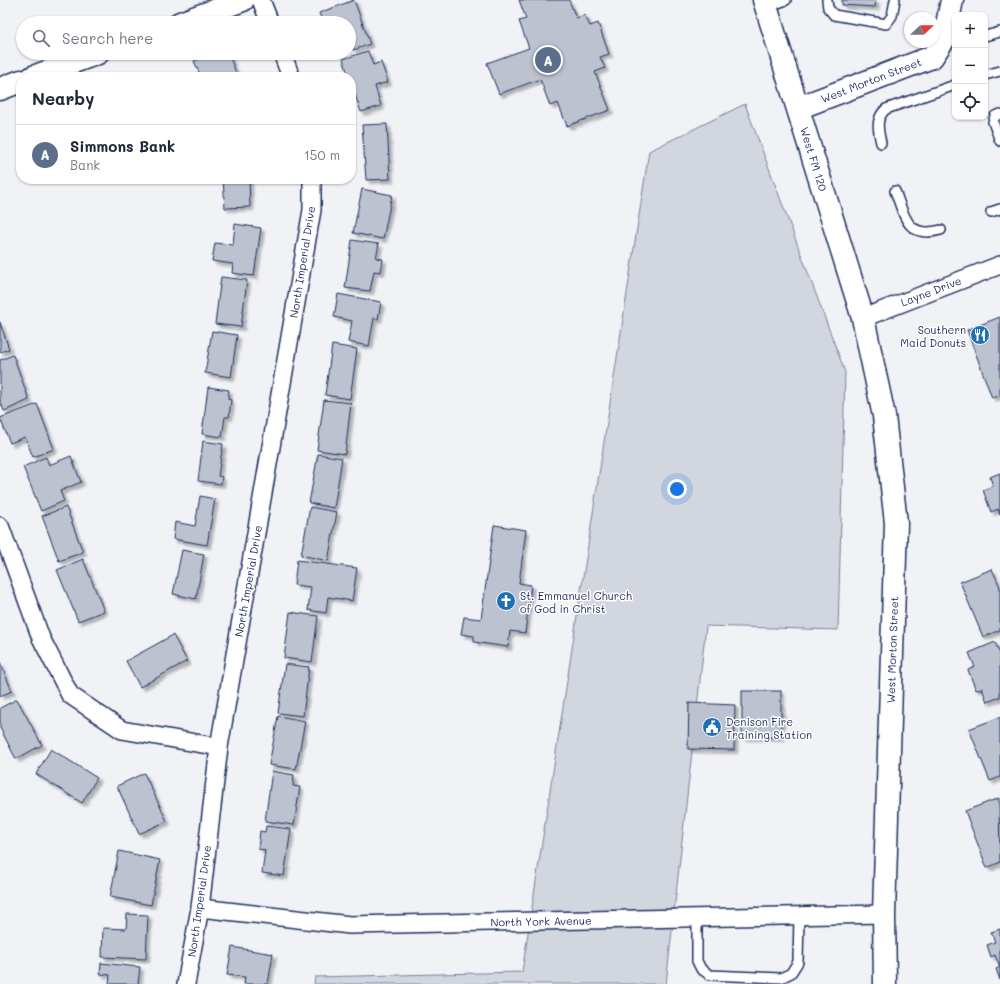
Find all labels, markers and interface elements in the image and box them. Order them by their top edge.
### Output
north arrow [904,12,940,48]
map controls [952,12,988,120]
button: + [952,12,988,48]
search box [16,16,356,60]
icon: search [30,27,52,49]
text: Search here [62,28,153,48]
pin: A [535,45,561,75]
button: − [952,48,988,84]
street label: West Morton Street [818,54,924,106]
button: locate [952,84,988,120]
text: Nearby [32,87,94,109]
street label: West FM 120 [797,125,831,193]
text: Simmons Bank [70,136,175,156]
text: A [40,146,50,163]
text: 150 m [304,146,340,163]
text: Bank [70,156,100,173]
street label: North Imperial Drive [286,205,318,319]
street label: Layne Drive [898,272,964,309]
place label: Southern Maid Donuts [900,322,966,350]
restaurant icon: Southern Maid Donuts [969,324,991,346]
your location [667,479,687,499]
street label: North Imperial Drive [231,524,265,638]
place label: St. Emmanuel Church of God in Christ [520,588,632,616]
church icon: St. Emmanuel Church of God in Christ [495,590,517,612]
street label: West Morton Street [883,596,901,704]
place label: Denison Fire Training Station [726,714,812,742]
public building icon: Denison Fire Training Station [701,716,723,738]
street label: North Imperial Drive [184,844,214,958]
street label: North York Avenue [490,913,592,929]

